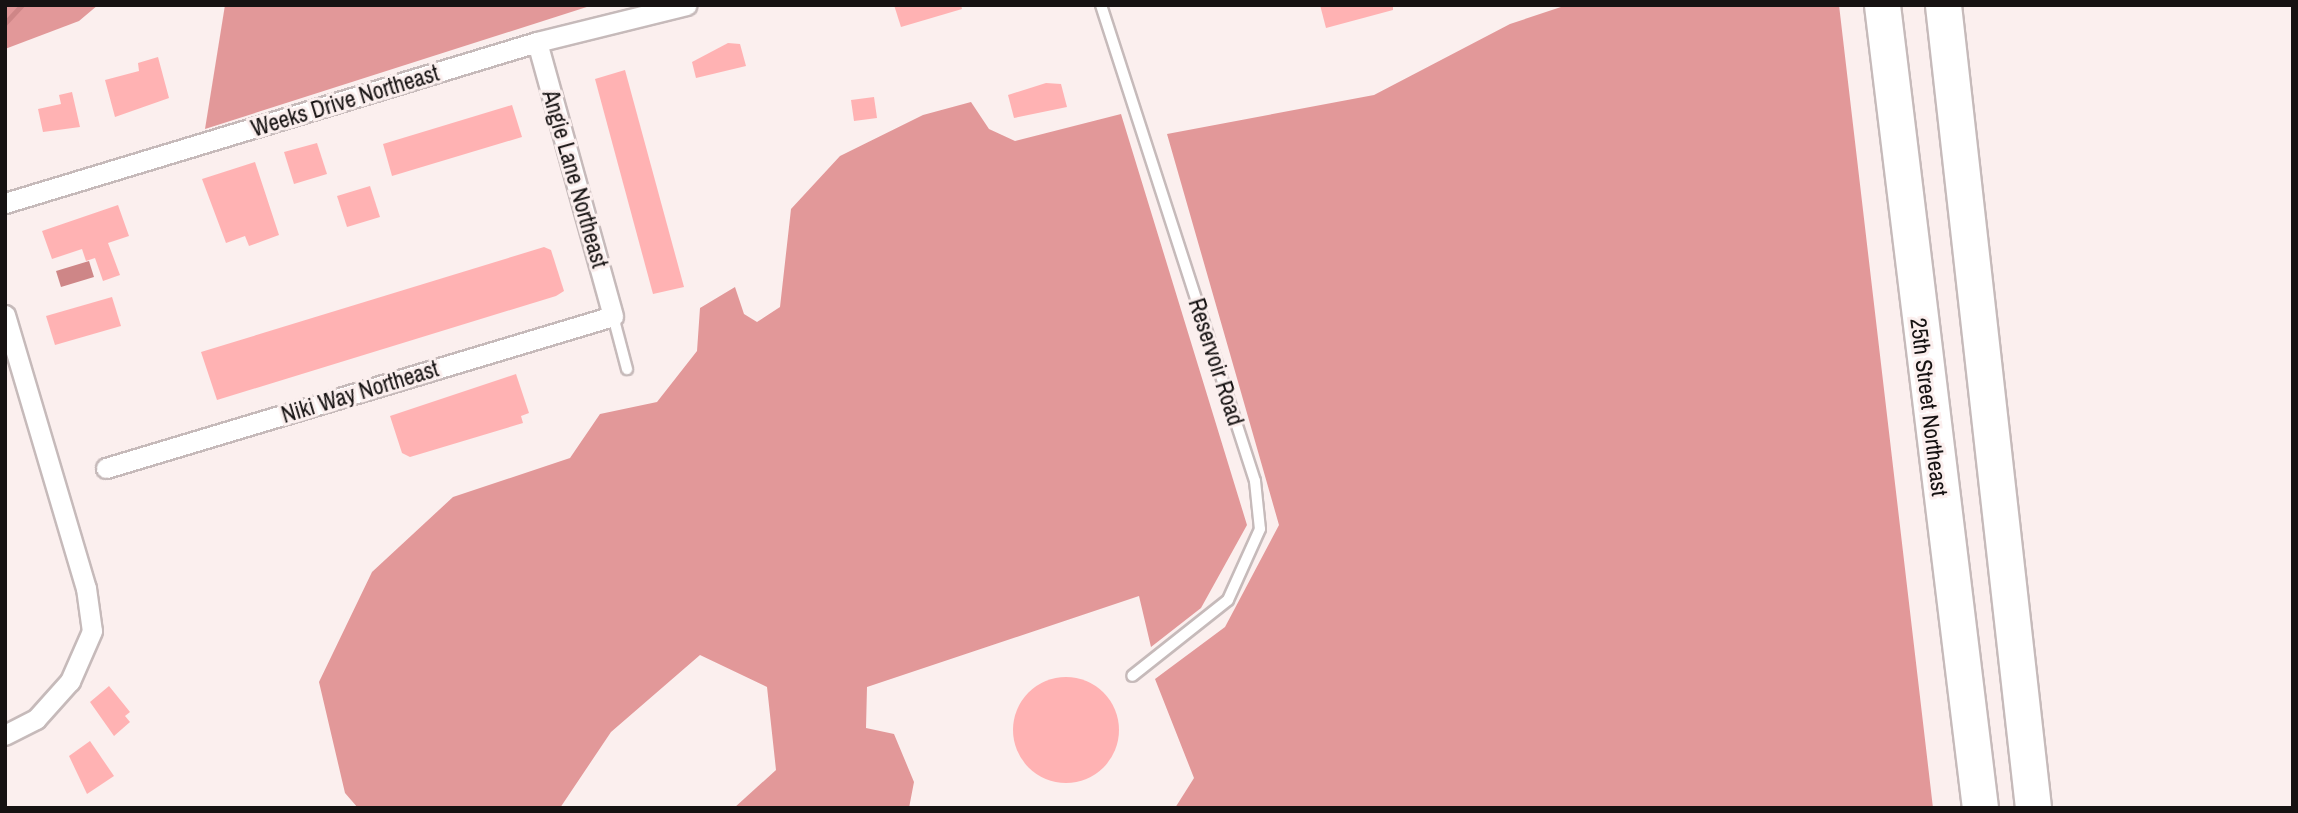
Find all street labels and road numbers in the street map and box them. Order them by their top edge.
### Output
street label: Weeks Drive Northeast [248,59,442,143]
street label: Angie Lane Northeast [536,87,614,271]
street label: Reservoir Road [1182,295,1250,429]
street label: 25th Street Northeast [1904,316,1954,498]
street label: Niki Way Northeast [278,355,442,429]

